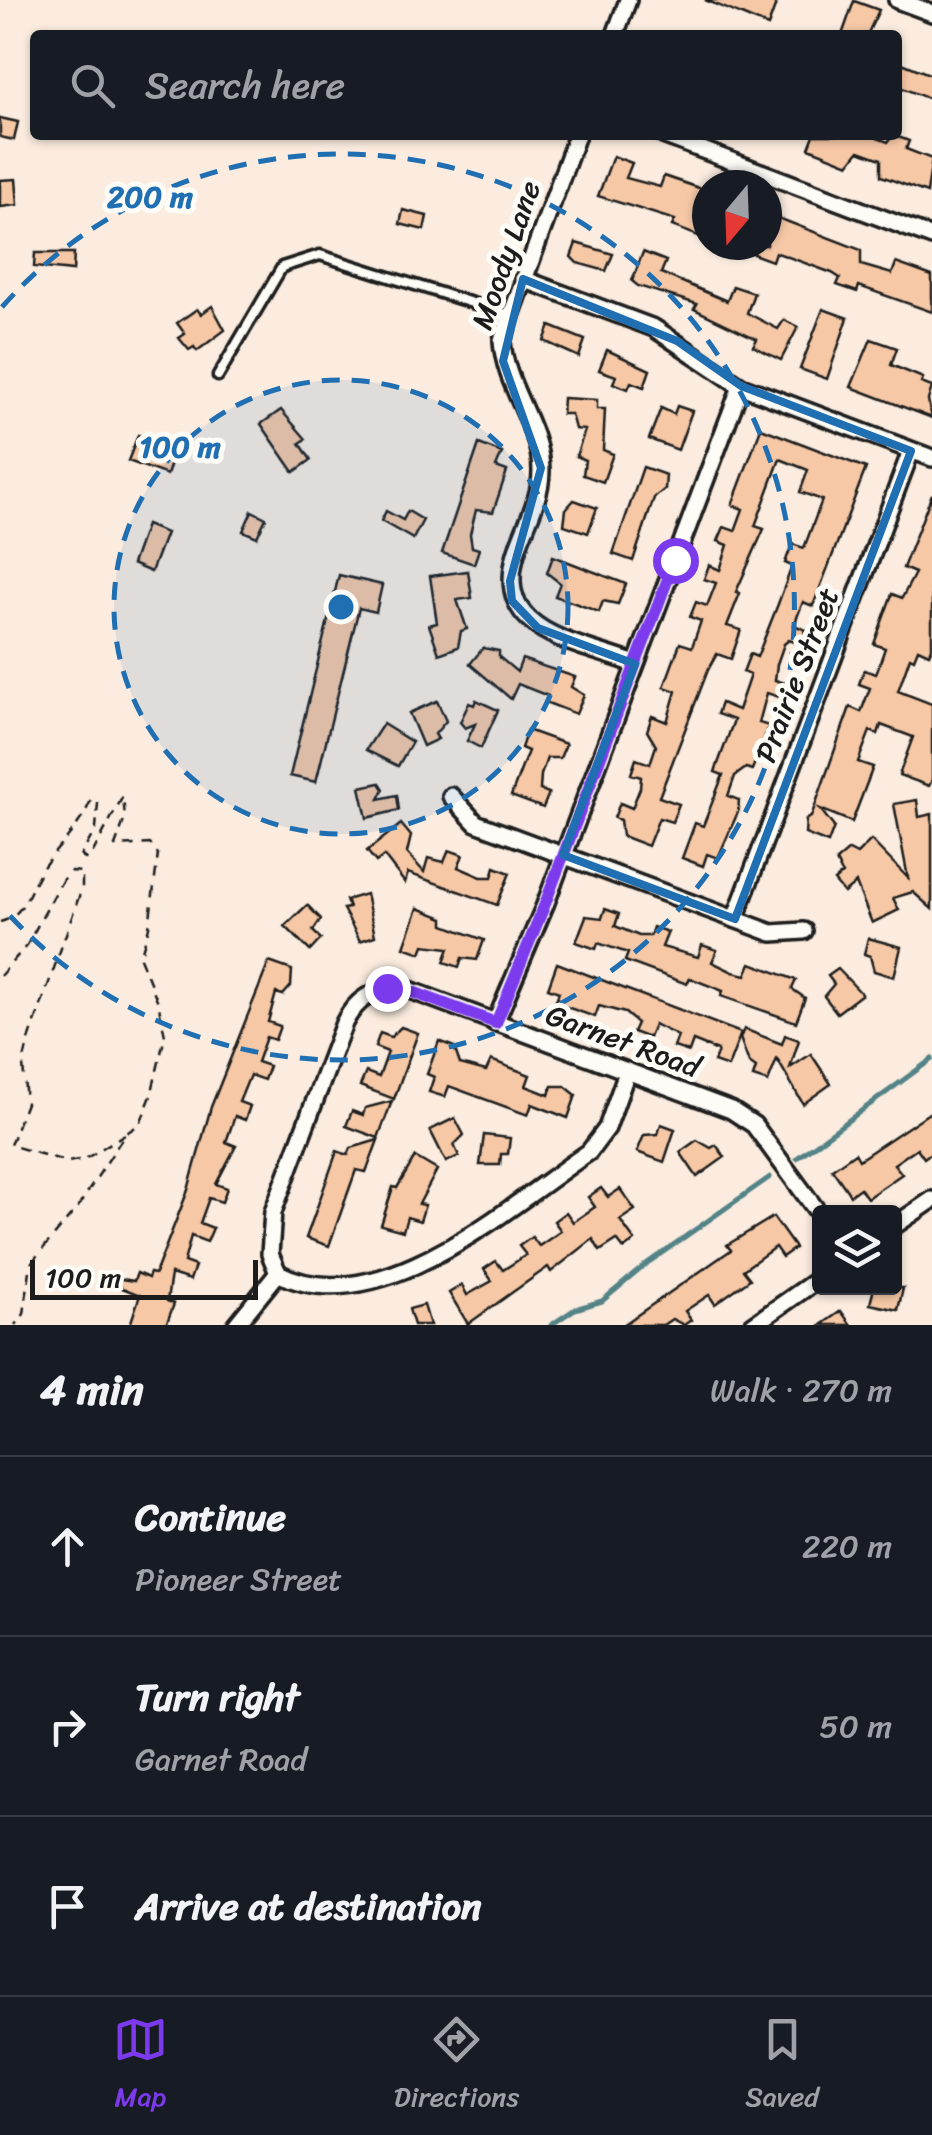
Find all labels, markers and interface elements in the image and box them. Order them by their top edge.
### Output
search box [30,30,902,140]
text: Search here [145,52,345,119]
icon: search [65,58,120,113]
text: 200 m [107,170,193,224]
north arrow [692,170,782,260]
street label: Moody Lane [455,173,557,337]
text: 100 m [139,420,221,474]
route start [653,538,699,584]
street label: Prairie Street [739,579,855,771]
centre of rings [323,589,359,625]
route end [365,966,411,1012]
street label: Garnet Road [538,988,710,1095]
map controls [812,1205,902,1295]
button: layers [812,1205,902,1295]
text: 100 m [45,1253,121,1302]
scale bar [30,1255,258,1300]
text: 4 min [40,1353,144,1427]
text: Walk · 270 m [710,1362,892,1419]
text: Continue [135,1484,286,1551]
text: 220 m [802,1518,892,1575]
icon: ahead [40,1519,95,1574]
text: Pioneer Street [135,1551,342,1608]
text: Turn right [135,1664,300,1731]
text: 50 m [819,1698,892,1755]
icon: right [40,1699,95,1754]
text: Garnet Road [135,1731,307,1788]
text: Arrive at destination [135,1873,482,1940]
icon: arrive [40,1879,95,1934]
tab: Map [113,2012,168,2121]
tab: Directions [394,2012,519,2121]
tab: Saved [745,2012,819,2121]

